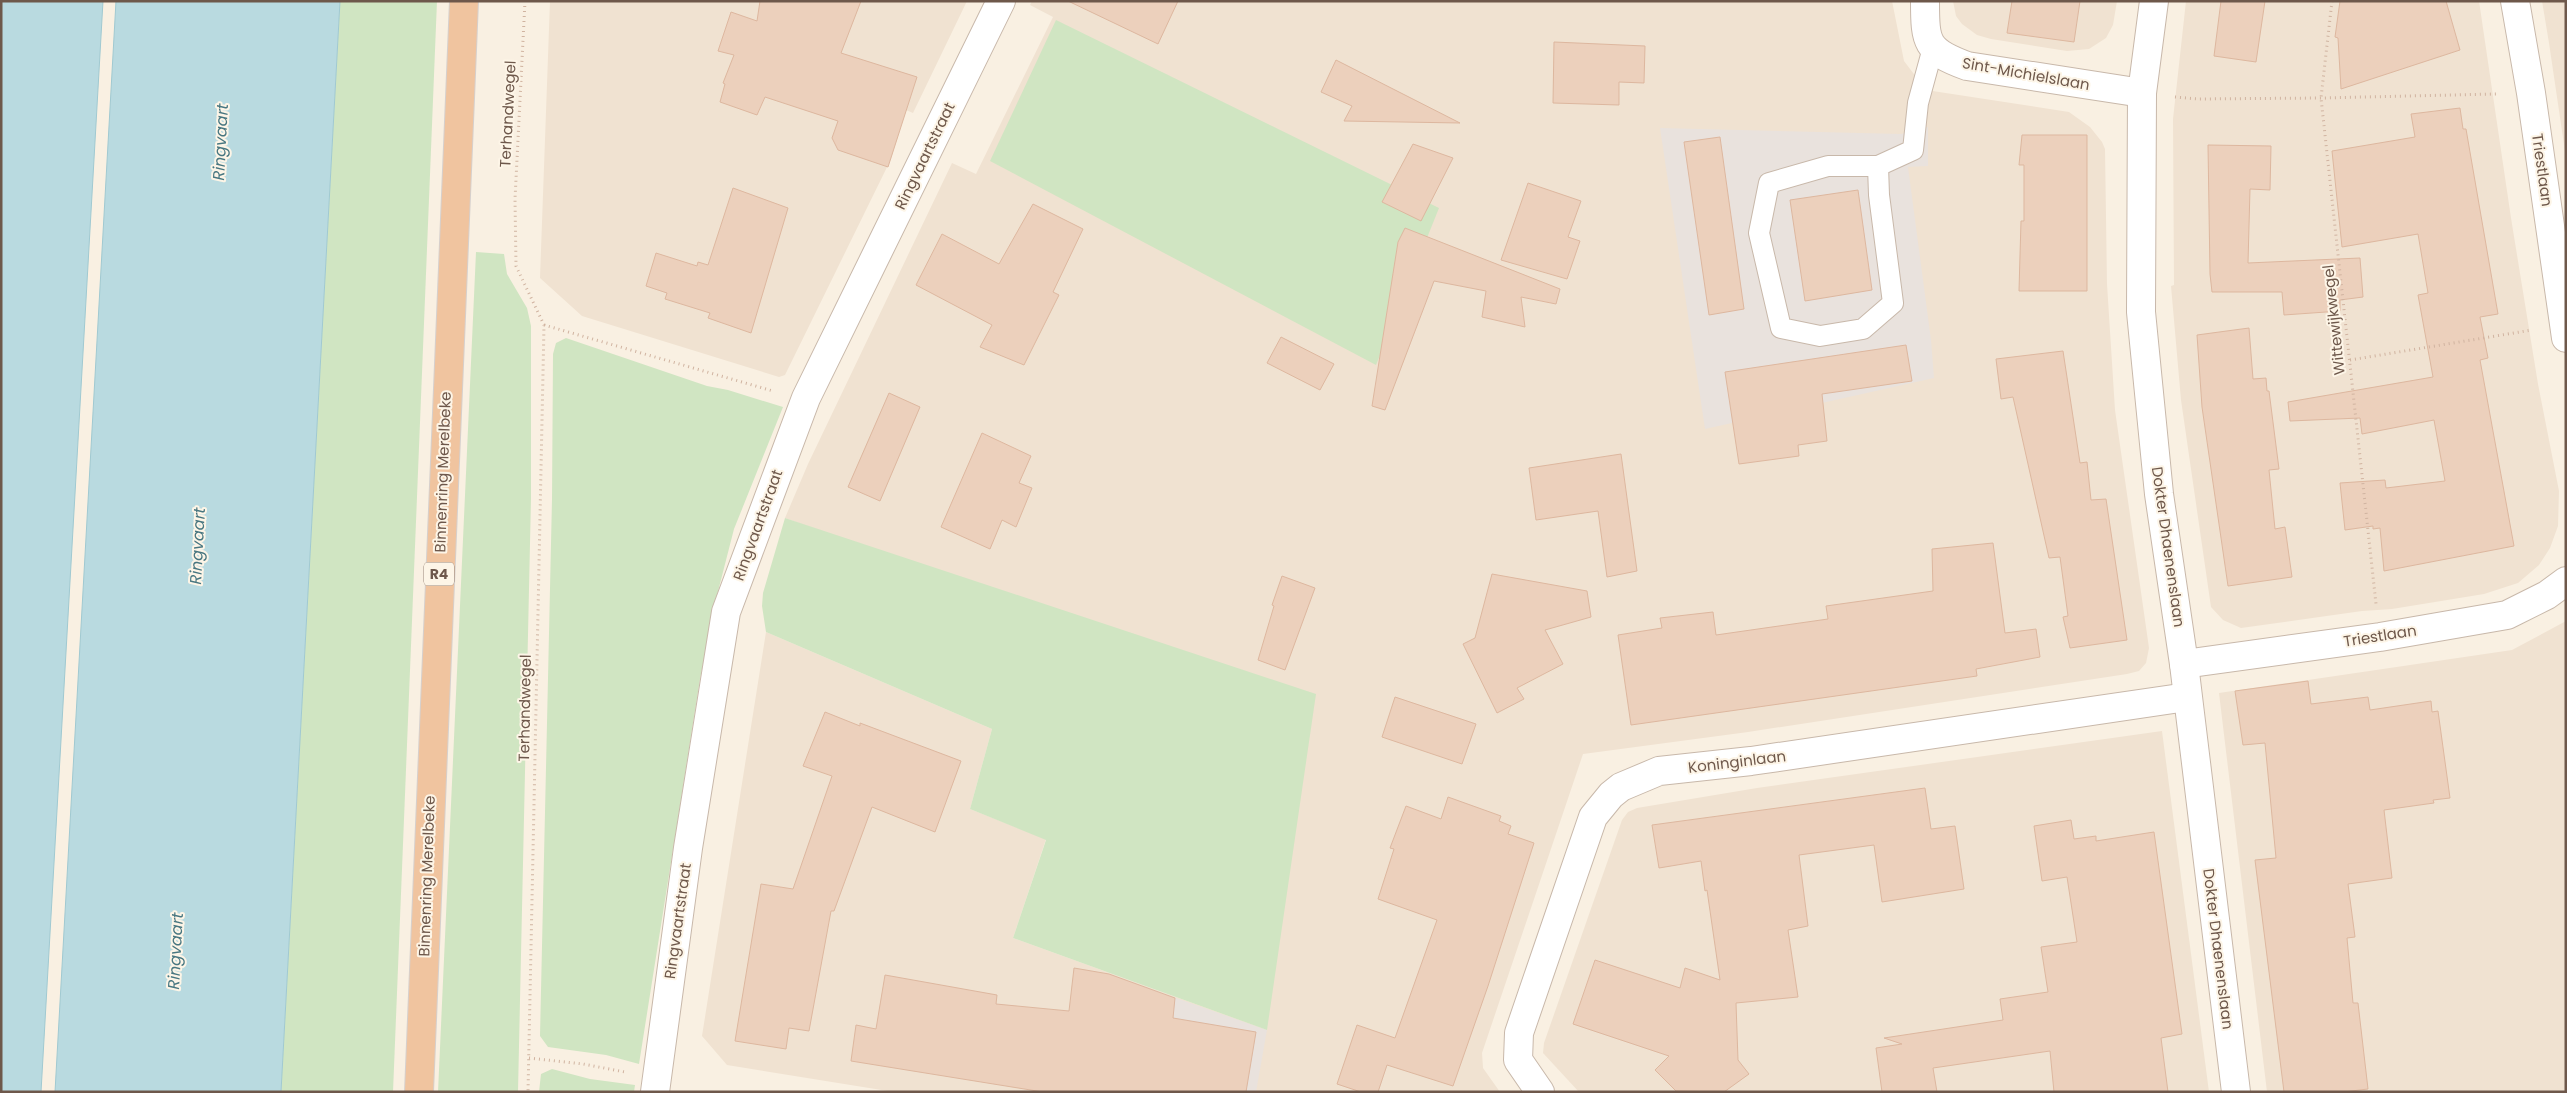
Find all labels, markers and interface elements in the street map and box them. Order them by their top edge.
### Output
street label: Sint-Michielslaan [1961,52,2092,95]
street label: Terhandwegel [494,60,521,168]
street label: Ringvaartstraat [889,99,960,213]
water label: Ringvaart [207,102,234,181]
street label: Triestlaan [2527,132,2558,208]
street label: Wittewijkwegel [2317,264,2350,376]
street label: Binnenring Merelbeke [429,391,456,553]
street label: Dokter Dhaenenslaan [2147,465,2190,629]
street label: Ringvaartstraat [728,466,787,583]
water label: Ringvaart [184,506,211,585]
road number: R4 [424,562,454,586]
street label: Triestlaan [2342,619,2418,652]
street label: Terhandwegel [513,654,536,762]
street label: Koninginlaan [1687,745,1787,778]
street label: Binnenring Merelbeke [413,795,440,957]
street label: Ringvaartstraat [659,862,696,980]
street label: Dokter Dhaenenslaan [2198,867,2239,1031]
water label: Ringvaart [162,911,189,990]

